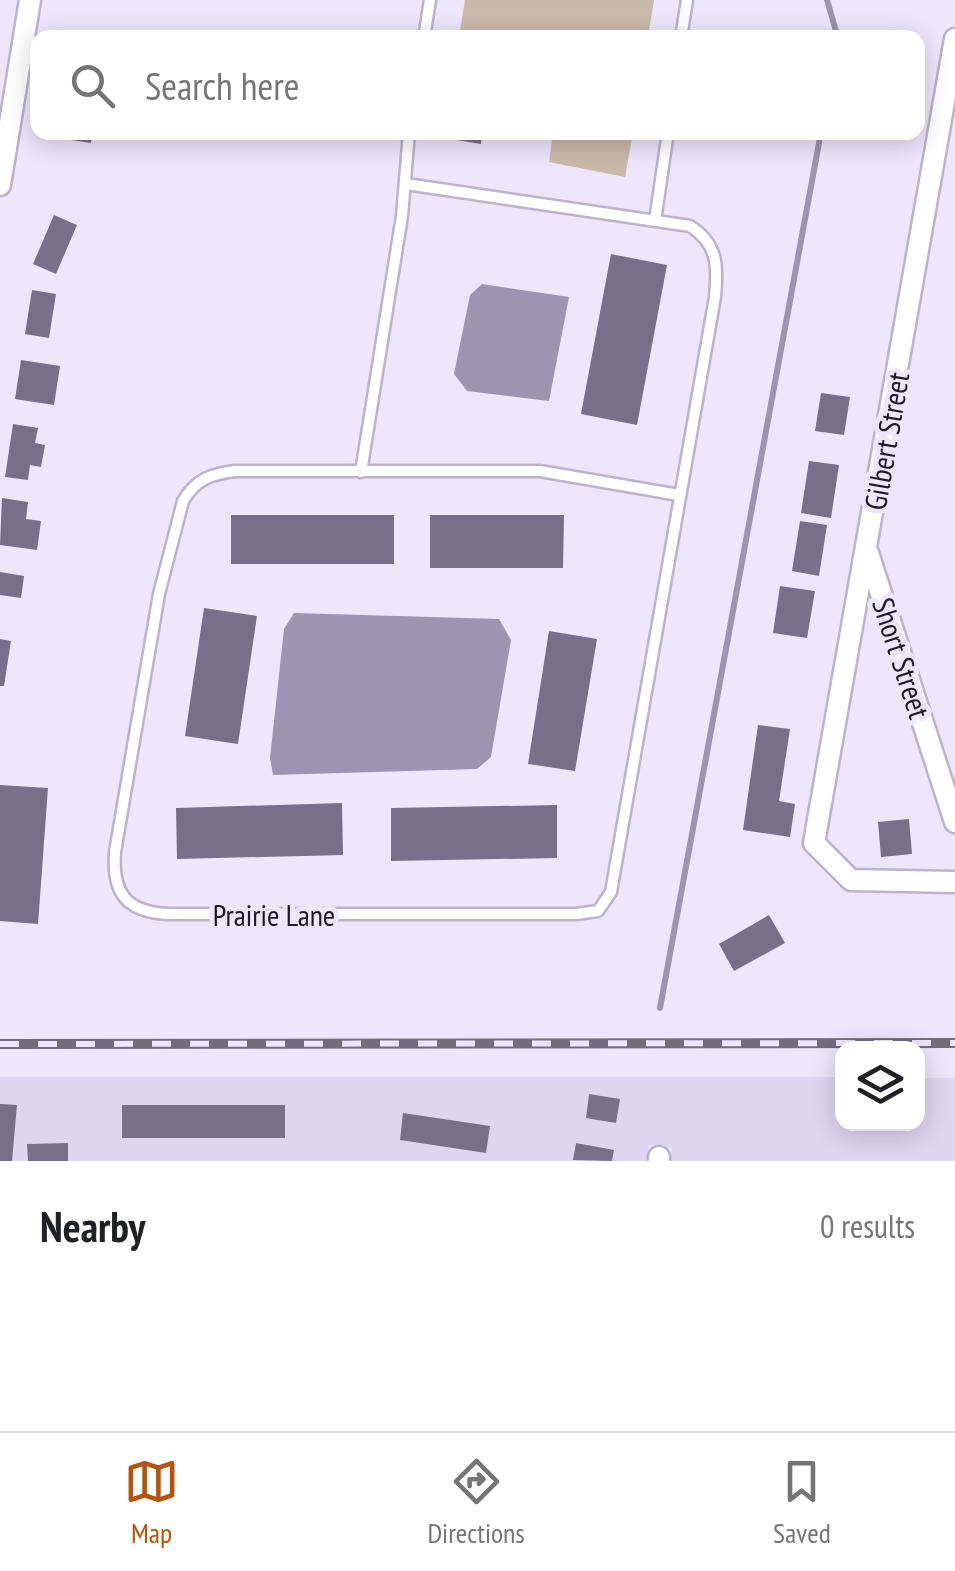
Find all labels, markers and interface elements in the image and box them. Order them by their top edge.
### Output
search box [30,30,925,140]
icon: search [65,58,120,113]
text: Search here [145,61,299,110]
street label: Gilbert Street [855,368,917,513]
street label: Short Street [864,593,940,724]
street label: Prairie Lane [213,895,335,934]
map controls [835,1041,925,1131]
button: layers [835,1041,925,1131]
text: Nearby [40,1199,145,1254]
text: 0 results [820,1205,915,1247]
tab: Map [124,1454,179,1551]
tab: Directions [427,1454,525,1551]
tab: Saved [773,1454,831,1551]

